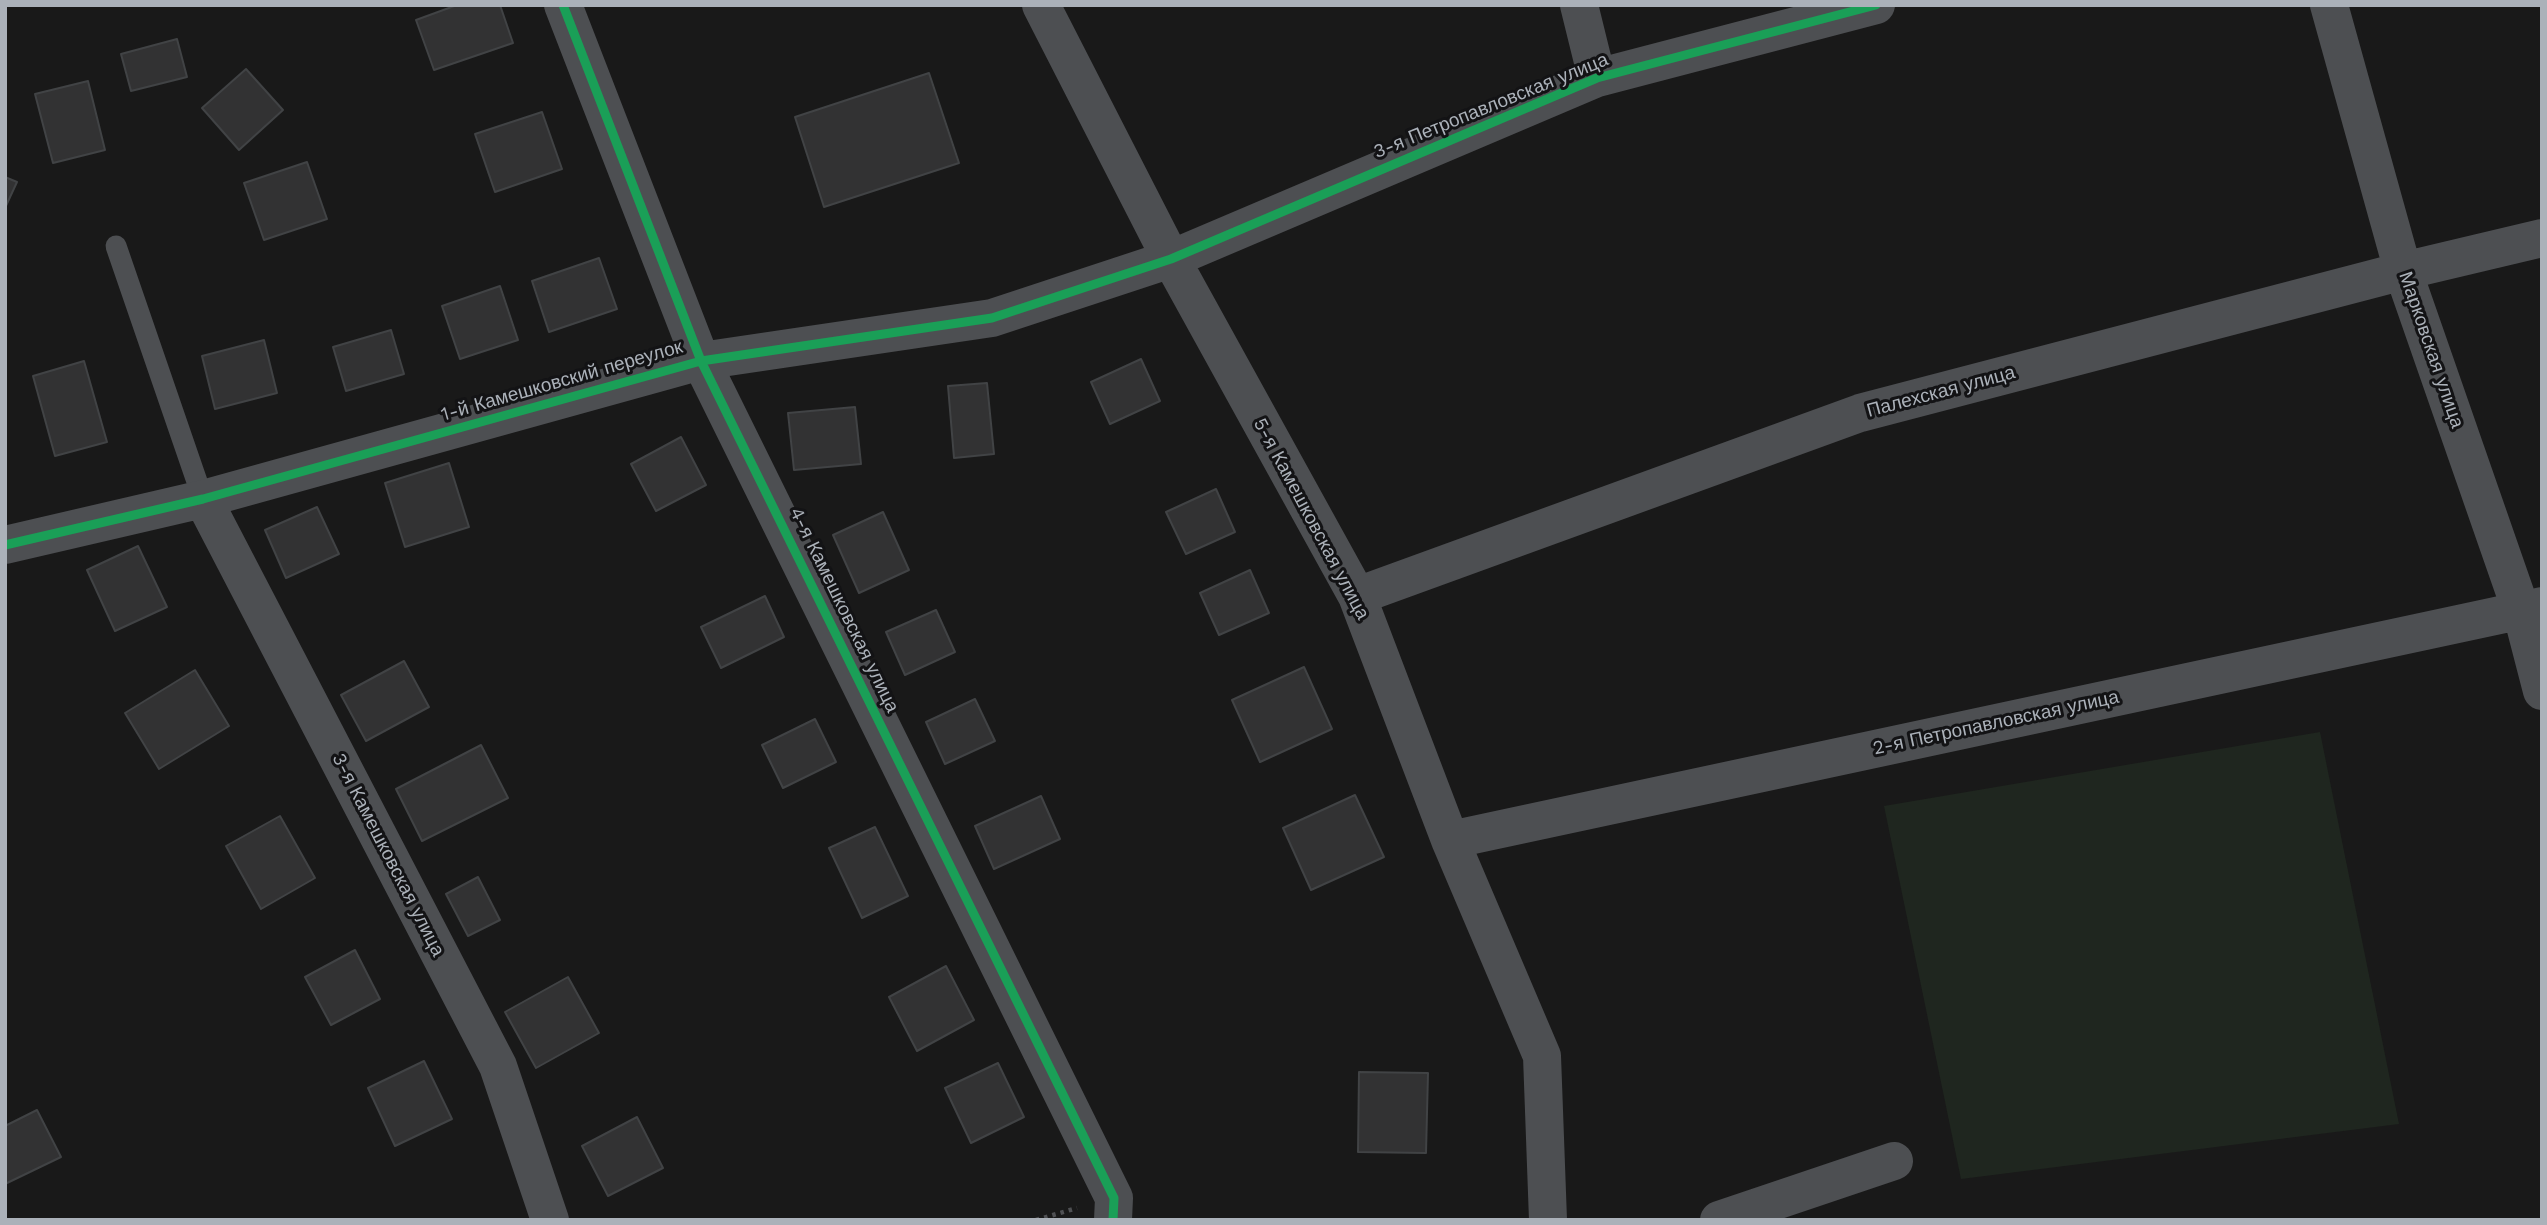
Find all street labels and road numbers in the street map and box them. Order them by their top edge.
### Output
street label: 3-я Петропавловская улица [1370,48,1612,164]
street label: Марковская улица [2394,269,2468,431]
street label: 1-й Камешковский переулок [439,336,685,426]
street label: Палехская улица [1864,361,2018,423]
street label: 5-я Камешковская улица [1248,414,1374,624]
street label: 4-я Камешковская улица [784,504,904,716]
street label: 2-я Петропавловская улица [1871,686,2121,760]
street label: 3-я Камешковская улица [327,750,449,960]

